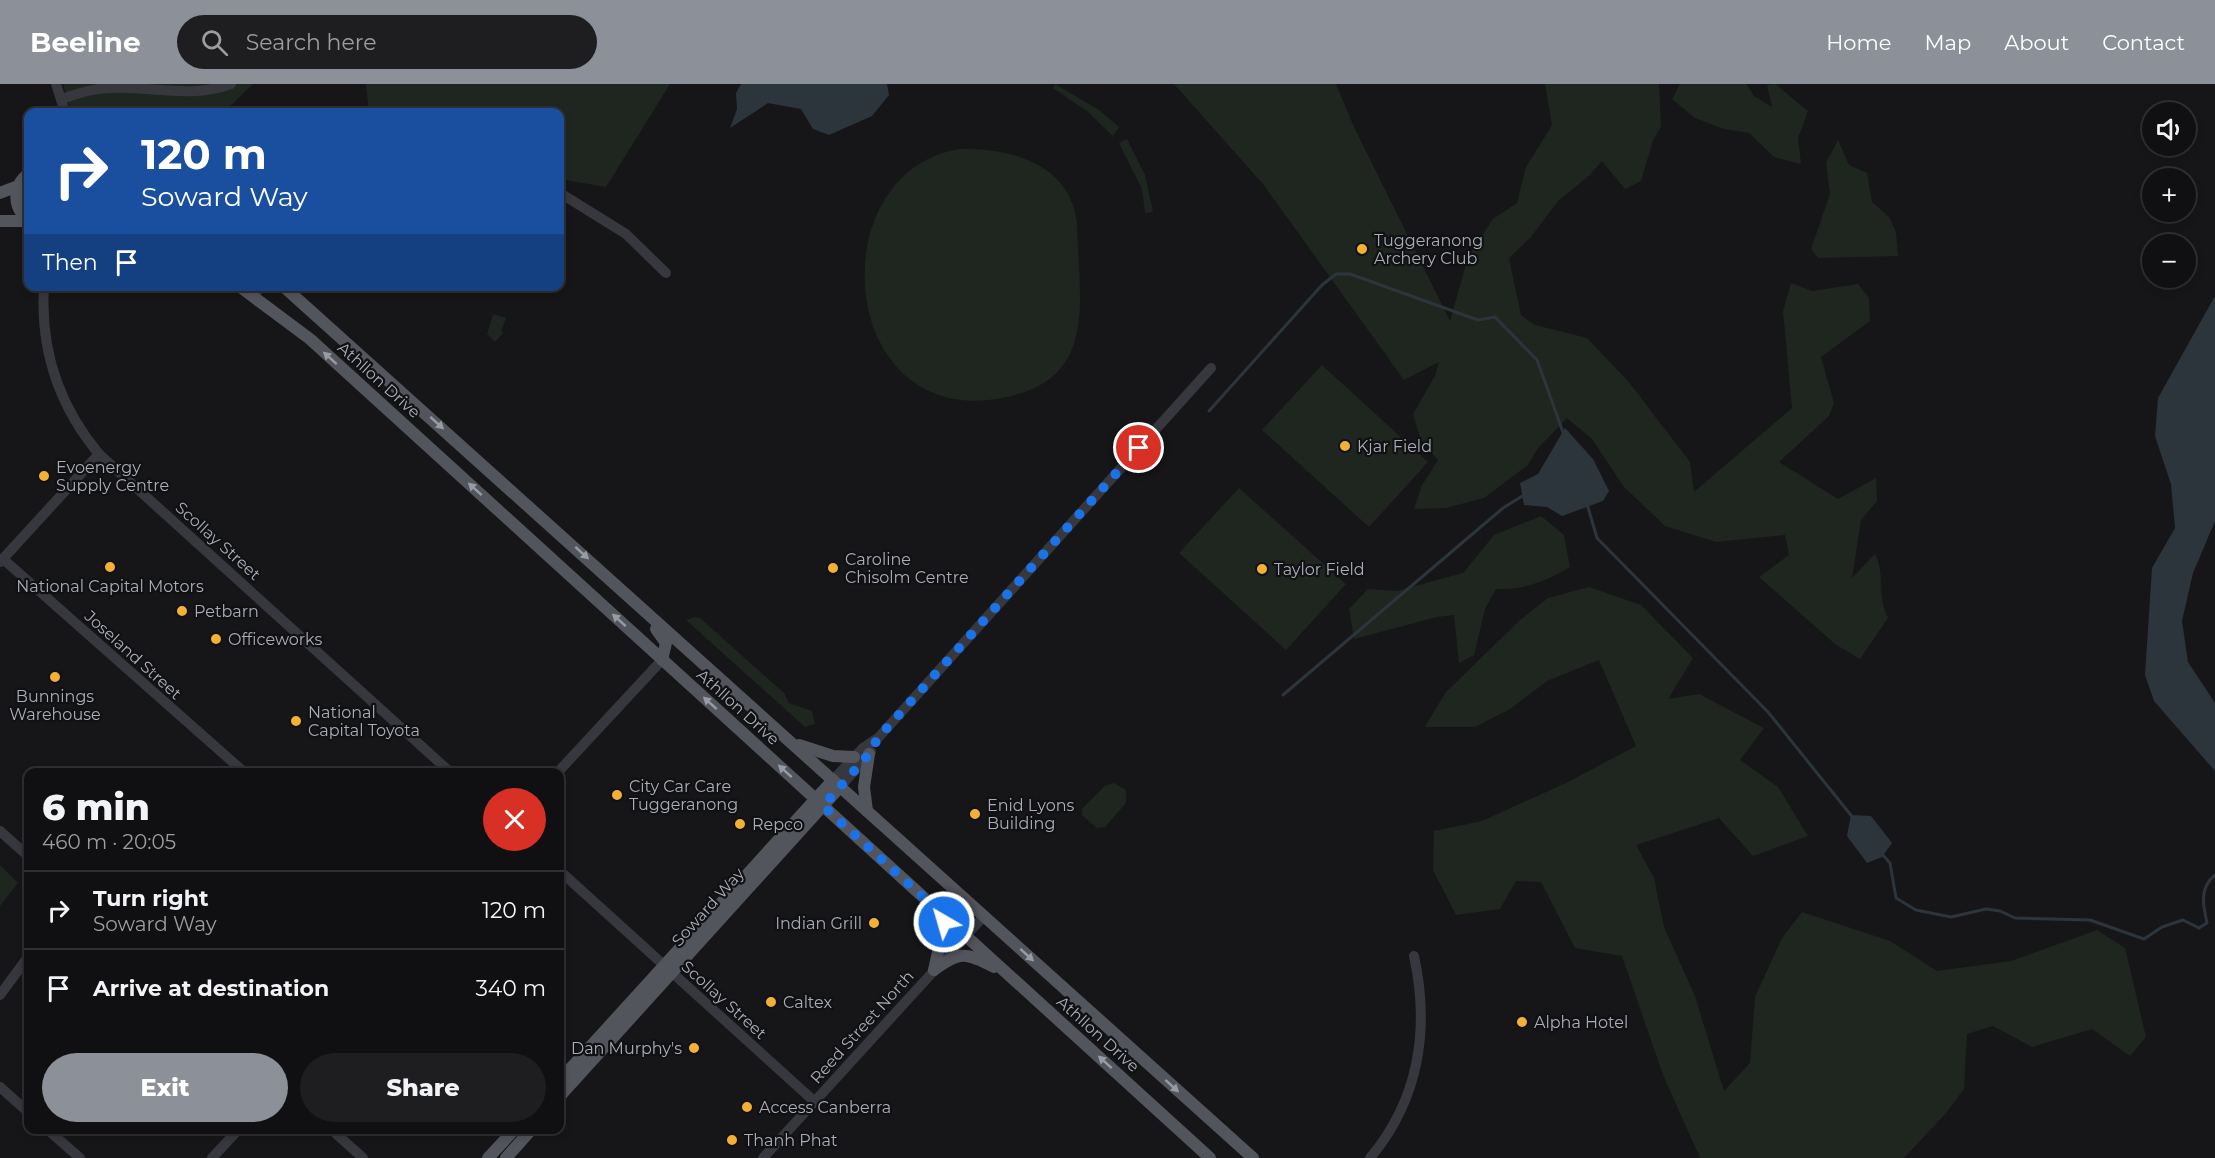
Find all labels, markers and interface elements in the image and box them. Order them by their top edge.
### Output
search box [177,15,597,69]
text: Beeline [30,25,141,59]
icon: search [198,26,231,59]
text: Search here [246,29,377,56]
text: Home [1826,30,1891,55]
text: Map [1924,30,1971,55]
text: About [2004,30,2069,55]
text: Contact [2102,30,2185,55]
map controls [2142,102,2196,288]
button: sound [2142,102,2196,156]
text: 120 m [141,128,267,180]
icon: right [42,132,120,210]
button: + [2142,168,2196,222]
text: Soward Way [141,180,308,213]
place label: Tuggeranong Archery Club [1374,231,1483,268]
button: − [2142,234,2196,288]
marker: Tuggeranong Archery Club [1355,242,1369,256]
icon: arrive [110,246,143,279]
text: Then [42,249,98,276]
street label: Athllon Drive [334,338,424,422]
one-way arrow [323,351,338,365]
one-way arrow [429,416,444,429]
pin [1113,422,1164,473]
icon: arrive [1122,431,1155,464]
place label: Kjar Field [1357,437,1432,456]
marker: Kjar Field [1338,439,1352,453]
place label: Evoenergy Supply Centre [56,458,169,495]
marker: Evoenergy Supply Centre [37,469,51,483]
one-way arrow [467,482,482,496]
street label: Scollay Street [172,498,265,584]
one-way arrow [574,546,589,559]
place label: Caroline Chisolm Centre [845,550,969,587]
marker: National Capital Motors [103,560,117,574]
place label: Taylor Field [1274,560,1365,579]
marker: Caroline Chisolm Centre [826,561,840,575]
marker: Taylor Field [1255,562,1269,576]
place label: National Capital Motors [16,577,204,596]
place label: Petbarn [194,602,259,621]
marker: Petbarn [175,604,189,618]
street label: Joseland Street [80,606,186,704]
one-way arrow [612,614,627,627]
place label: Officeworks [228,630,322,649]
marker: Officeworks [209,632,223,646]
street label: Athllon Drive [693,665,783,749]
marker: Bunnings Warehouse [48,670,62,684]
place label: Bunnings Warehouse [9,687,101,724]
one-way arrow [703,696,718,710]
place label: National Capital Toyota [308,703,420,740]
marker: National Capital Toyota [289,714,303,728]
one-way arrow [778,765,793,778]
place label: City Car Care Tuggeranong [629,777,738,814]
text: 6 min [42,785,150,829]
button: close [483,788,546,851]
marker: City Car Care Tuggeranong [610,788,624,802]
place label: Enid Lyons Building [987,796,1075,833]
marker: Enid Lyons Building [968,807,982,821]
place label: Repco [752,815,803,834]
marker: Repco [733,817,747,831]
text: 460 m · 20:05 [42,830,176,854]
street label: Soward Way [668,864,748,950]
text: Turn right [93,885,208,912]
position arrow [912,890,976,954]
icon: right [42,894,75,927]
text: 120 m [482,897,546,924]
text: Soward Way [93,912,216,936]
place label: Indian Grill [775,914,862,933]
marker: Indian Grill [867,916,881,930]
one-way arrow [1020,948,1035,962]
street label: Scollay Street [678,957,771,1043]
street label: Reed Street North [806,967,918,1087]
icon: arrive [42,972,75,1005]
text: Arrive at destination [93,975,329,1002]
text: 340 m [475,975,546,1002]
street label: Athllon Drive [1053,992,1143,1076]
place label: Caltex [783,993,832,1012]
marker: Caltex [764,995,778,1009]
place label: Alpha Hotel [1534,1013,1628,1032]
marker: Alpha Hotel [1515,1015,1529,1029]
place label: Dan Murphy's [571,1039,682,1058]
marker: Dan Murphy's [687,1041,701,1055]
button: Exit [42,1053,288,1122]
button: Share [300,1053,546,1122]
one-way arrow [1098,1056,1113,1069]
one-way arrow [1165,1079,1180,1093]
place label: Access Canberra [759,1098,891,1117]
marker: Access Canberra [740,1100,754,1114]
place label: Thanh Phat [744,1131,838,1150]
marker: Thanh Phat [725,1133,739,1147]

